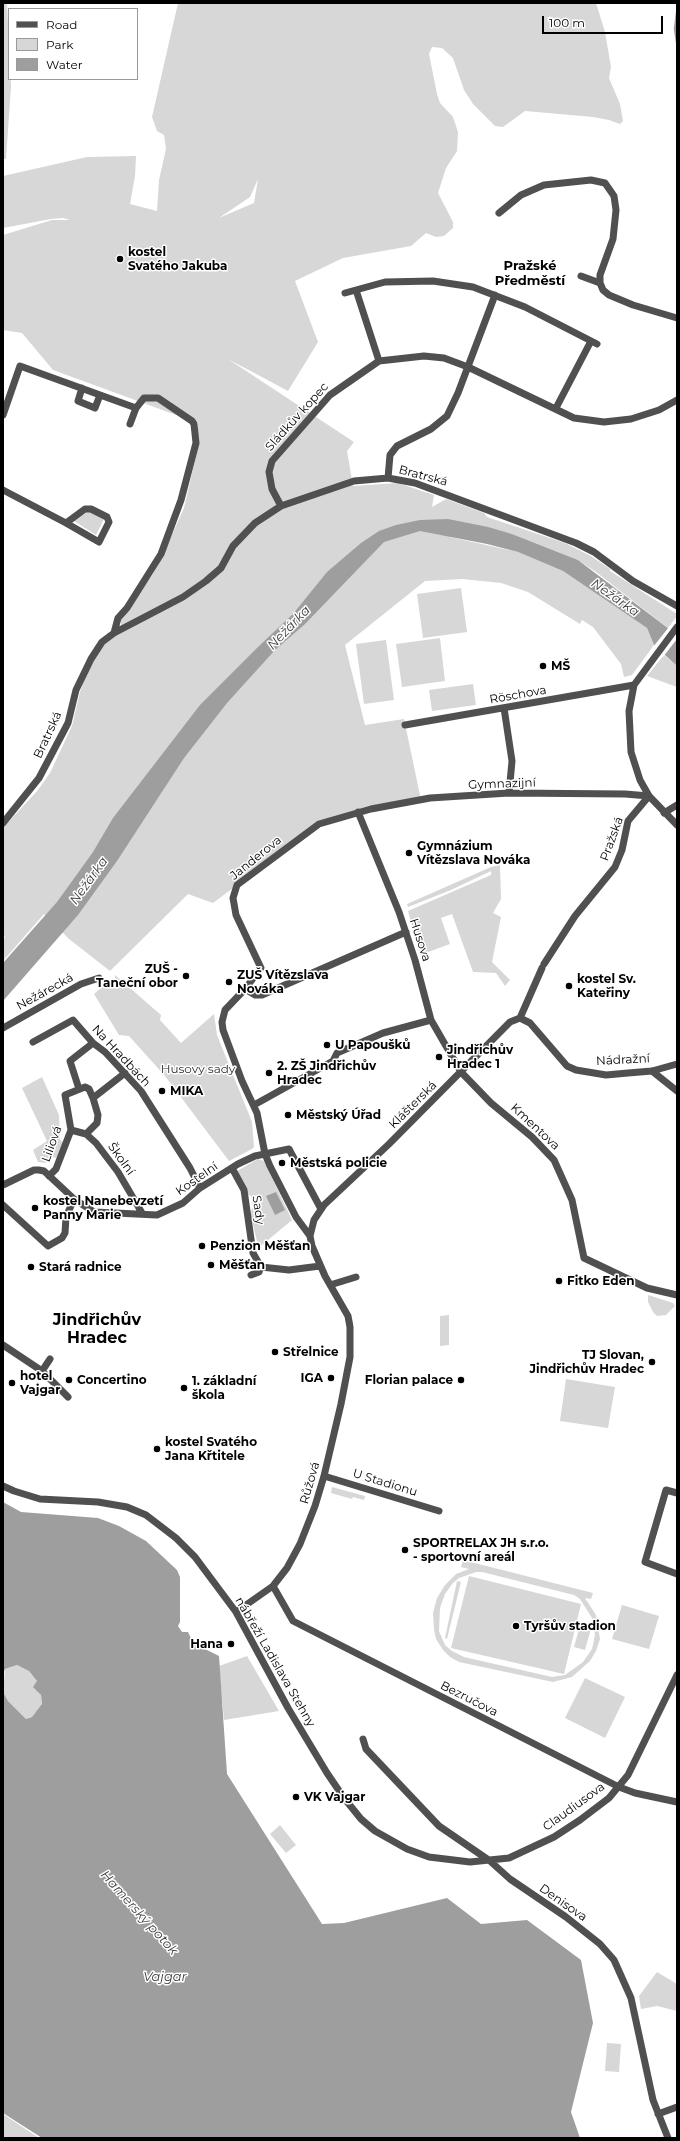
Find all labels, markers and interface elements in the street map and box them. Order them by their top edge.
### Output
legend [8,8,138,80]
scale bar [544,8,665,34]
text: 100 m [549,15,585,30]
text: Road [46,17,77,32]
text: Park [46,37,73,52]
text: Water [46,57,82,72]
place label: kostel Svatého Jakuba [128,245,227,273]
marker: kostel Svatého Jakuba [115,254,125,264]
district label: Pražské Předměstí [495,258,565,289]
street label: Sládkův kopec [262,380,332,454]
street label: Bratrská [397,463,449,489]
water label: Nežárka [588,576,642,620]
water label: Nežárka [264,603,314,653]
place label: MŠ [551,659,570,673]
marker: MŠ [538,661,548,671]
street label: Röschova [488,683,548,707]
street label: Bratrská [31,709,65,761]
street label: Gymnazijní [468,776,536,792]
street label: Pražská [597,815,627,863]
street label: Janderova [227,833,285,883]
place label: Gymnázium Vítězslava Nováka [417,839,530,867]
marker: Gymnázium Vítězslava Nováka [404,848,414,858]
water label: Nežárka [67,854,111,908]
street label: Husova [406,917,434,963]
place label: ZUŠ - Taneční obor [96,962,178,990]
place label: ZUŠ Vítězslava Nováka [237,968,329,996]
street label: Nežárecká [14,970,76,1014]
marker: ZUŠ - Taneční obor [181,971,191,981]
place label: kostel Sv. Kateřiny [577,972,636,1000]
marker: ZUŠ Vítězslava Nováka [224,977,234,987]
marker: kostel Sv. Kateřiny [564,981,574,991]
street label: Na Hradbách [89,1022,153,1090]
place label: U Papoušků [335,1038,411,1052]
marker: U Papoušků [322,1040,332,1050]
place label: Jindřichův Hradec 1 [447,1043,513,1071]
street label: Nádražní [596,1051,650,1069]
marker: Jindřichův Hradec 1 [434,1052,444,1062]
place label: 2. ZŠ Jindřichův Hradec [277,1059,376,1087]
park label: Husovy sady [161,1062,235,1076]
marker: 2. ZŠ Jindřichův Hradec [264,1068,274,1078]
street label: Klášterská [386,1078,440,1132]
place label: MIKA [170,1084,203,1098]
marker: MIKA [157,1086,167,1096]
street label: Kmentova [507,1101,563,1153]
place label: Městský Úřad [296,1108,381,1122]
marker: Městský Úřad [283,1110,293,1120]
street label: Liliová [39,1124,65,1164]
street label: Školní [104,1140,138,1178]
place label: Městská policie [290,1156,387,1170]
marker: Městská policie [277,1158,287,1168]
street label: Kostelní [173,1159,221,1199]
place label: kostel Nanebevzetí Panny Marie [43,1194,163,1222]
street label: Sady [249,1195,267,1225]
marker: kostel Nanebevzetí Panny Marie [30,1203,40,1213]
place label: Penzion Měšťan [210,1239,310,1253]
marker: Penzion Měšťan [197,1241,207,1251]
place label: Měšťan [219,1258,265,1272]
place label: Stará radnice [39,1260,122,1274]
marker: Měšťan [206,1260,216,1270]
marker: Stará radnice [26,1262,36,1272]
place label: Fitko Eden [567,1274,635,1288]
marker: Fitko Eden [554,1276,564,1286]
district label: Jindřichův Hradec [53,1310,141,1348]
place label: Střelnice [283,1345,339,1359]
marker: Střelnice [270,1347,280,1357]
place label: TJ Slovan, Jindřichův Hradec [530,1348,644,1376]
marker: TJ Slovan, Jindřichův Hradec [647,1357,657,1367]
place label: hotel Vajgar [20,1369,60,1397]
place label: IGA [301,1371,323,1385]
place label: Concertino [77,1373,147,1387]
marker: IGA [326,1373,336,1383]
place label: Florian palace [365,1373,453,1387]
place label: 1. základní škola [192,1374,256,1402]
marker: Concertino [64,1375,74,1385]
marker: Florian palace [456,1375,466,1385]
marker: hotel Vajgar [7,1378,17,1388]
marker: 1. základní škola [179,1383,189,1393]
place label: kostel Svatého Jana Křtitele [165,1435,257,1463]
marker: kostel Svatého Jana Křtitele [152,1444,162,1454]
street label: Růžová [297,1460,323,1506]
street label: U Stadionu [351,1466,419,1500]
place label: SPORTRELAX JH s.r.o. - sportovní areál [413,1536,549,1564]
marker: SPORTRELAX JH s.r.o. - sportovní areál [400,1545,410,1555]
street label: nábřeží Ladislava Stehny [232,1595,318,1729]
place label: Tyršův stadion [524,1619,616,1633]
marker: Tyršův stadion [511,1621,521,1631]
place label: Hana [190,1637,223,1651]
marker: Hana [226,1639,236,1649]
street label: Bezručova [438,1678,500,1720]
street label: Claudiusova [540,1780,608,1834]
place label: VK Vajgar [304,1790,365,1804]
marker: VK Vajgar [291,1792,301,1802]
water label: Hamerský potok [97,1868,181,1958]
street label: Denisova [536,1881,590,1925]
water label: Vajgar [143,1969,187,1985]

